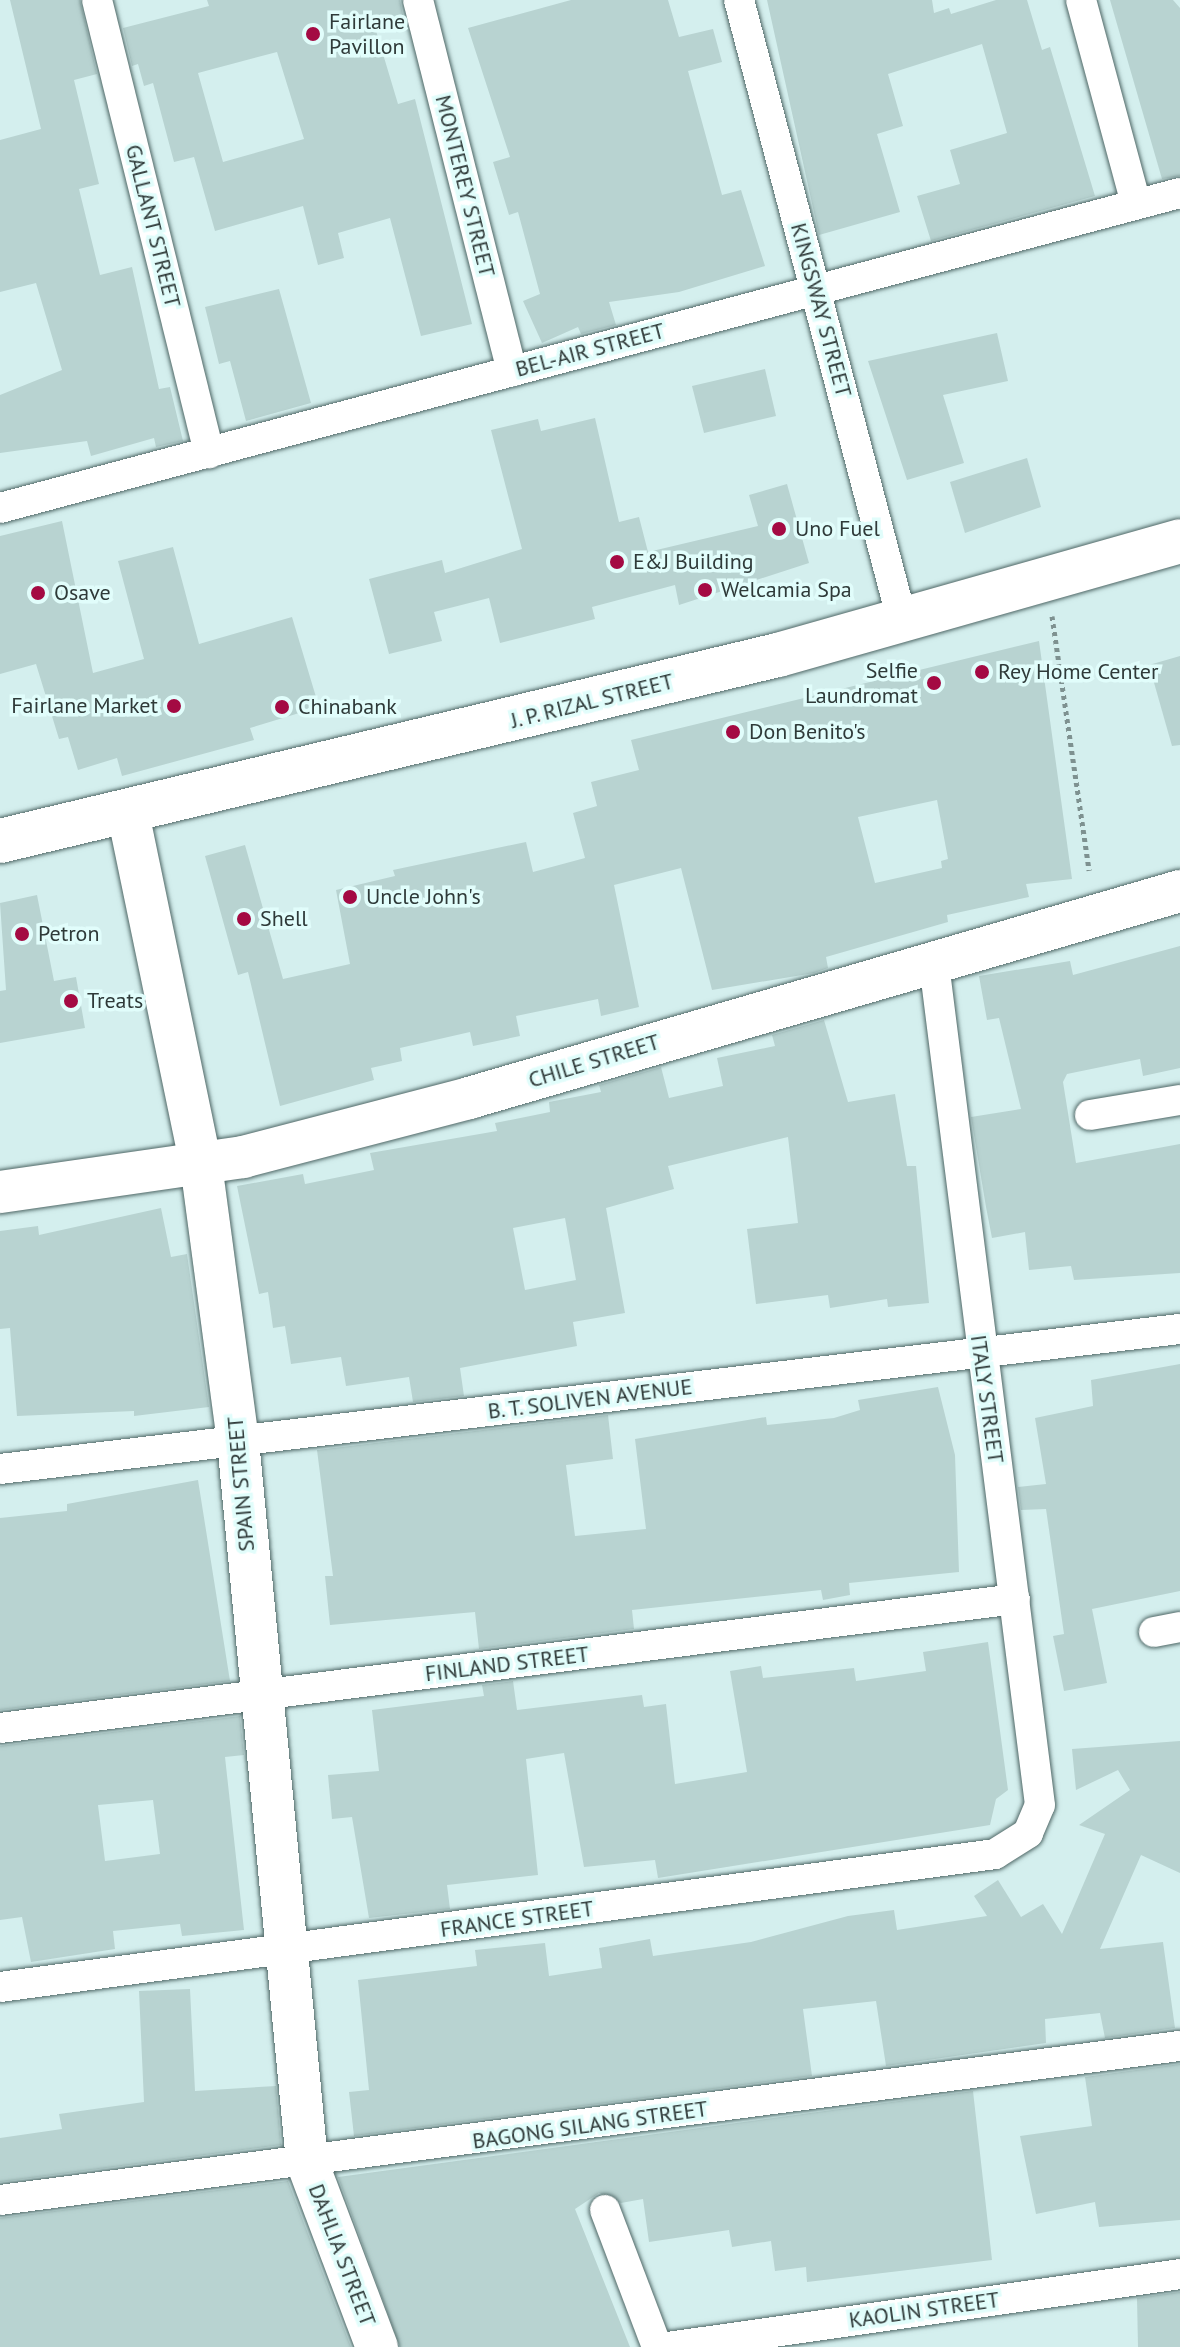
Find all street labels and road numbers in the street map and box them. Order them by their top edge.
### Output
street label: MONTEREY STREET [430,92,500,280]
street label: GALLANT STREET [120,141,186,311]
street label: KINGSWAY STREET [785,220,857,400]
street label: BEL-AIR STREET [513,317,667,383]
street label: J. P. RIZAL STREET [506,668,678,734]
street label: CHILE STREET [525,1029,663,1093]
street label: ITALY STREET [965,1333,1009,1465]
street label: B. T. SOLIVEN AVENUE [484,1373,696,1425]
street label: SPAIN STREET [222,1415,260,1553]
street label: FINLAND STREET [424,1641,590,1687]
street label: FRANCE STREET [439,1895,595,1943]
street label: BAGONG SILANG STREET [471,2095,709,2155]
street label: DAHLIA STREET [303,2180,381,2330]
street label: KAOLIN STREET [847,2286,1001,2334]

